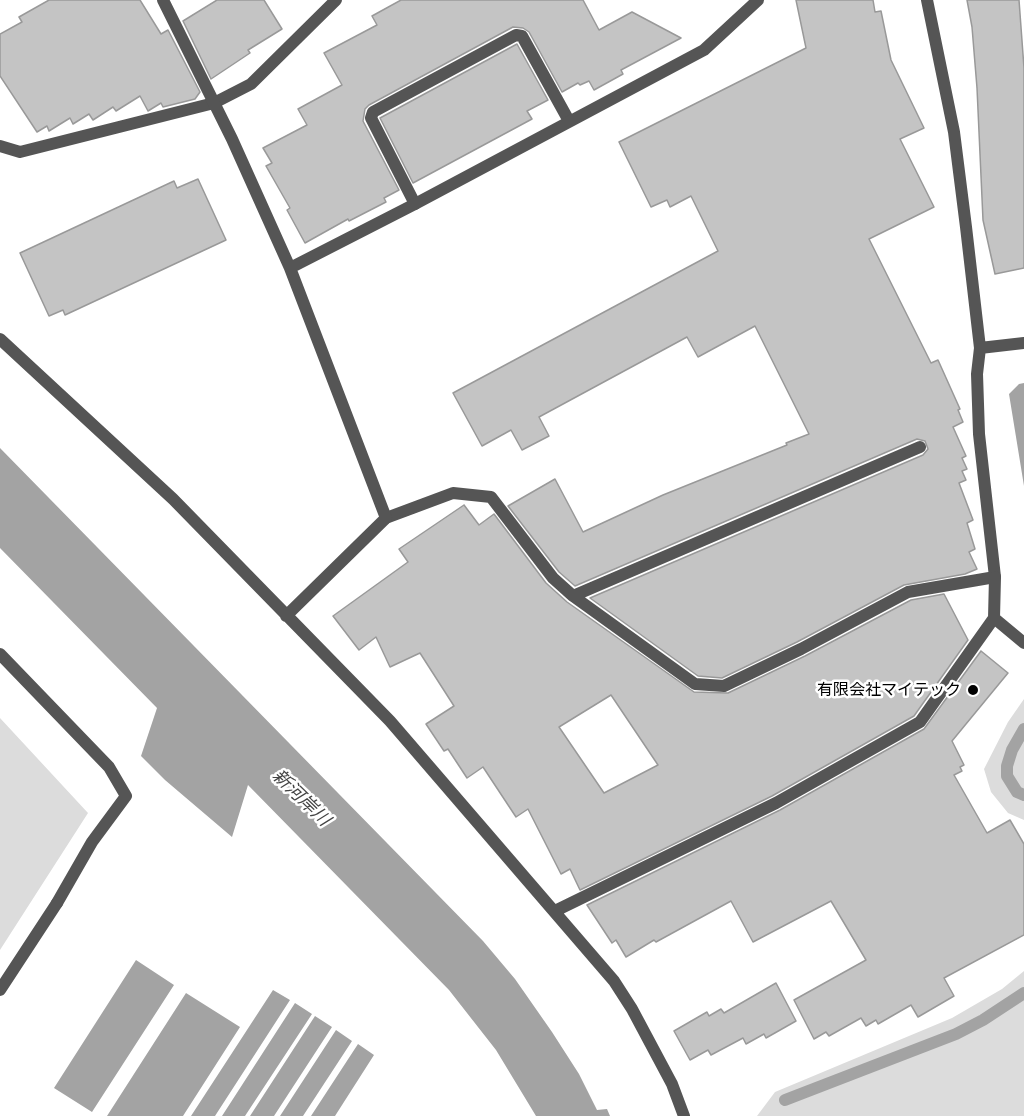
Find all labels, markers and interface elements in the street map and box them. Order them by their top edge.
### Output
place label: 有限会社マイテック [817,680,961,700]
marker: 有限会社マイテック [966,683,980,697]
water label: 新河岸川 [268,765,334,831]

